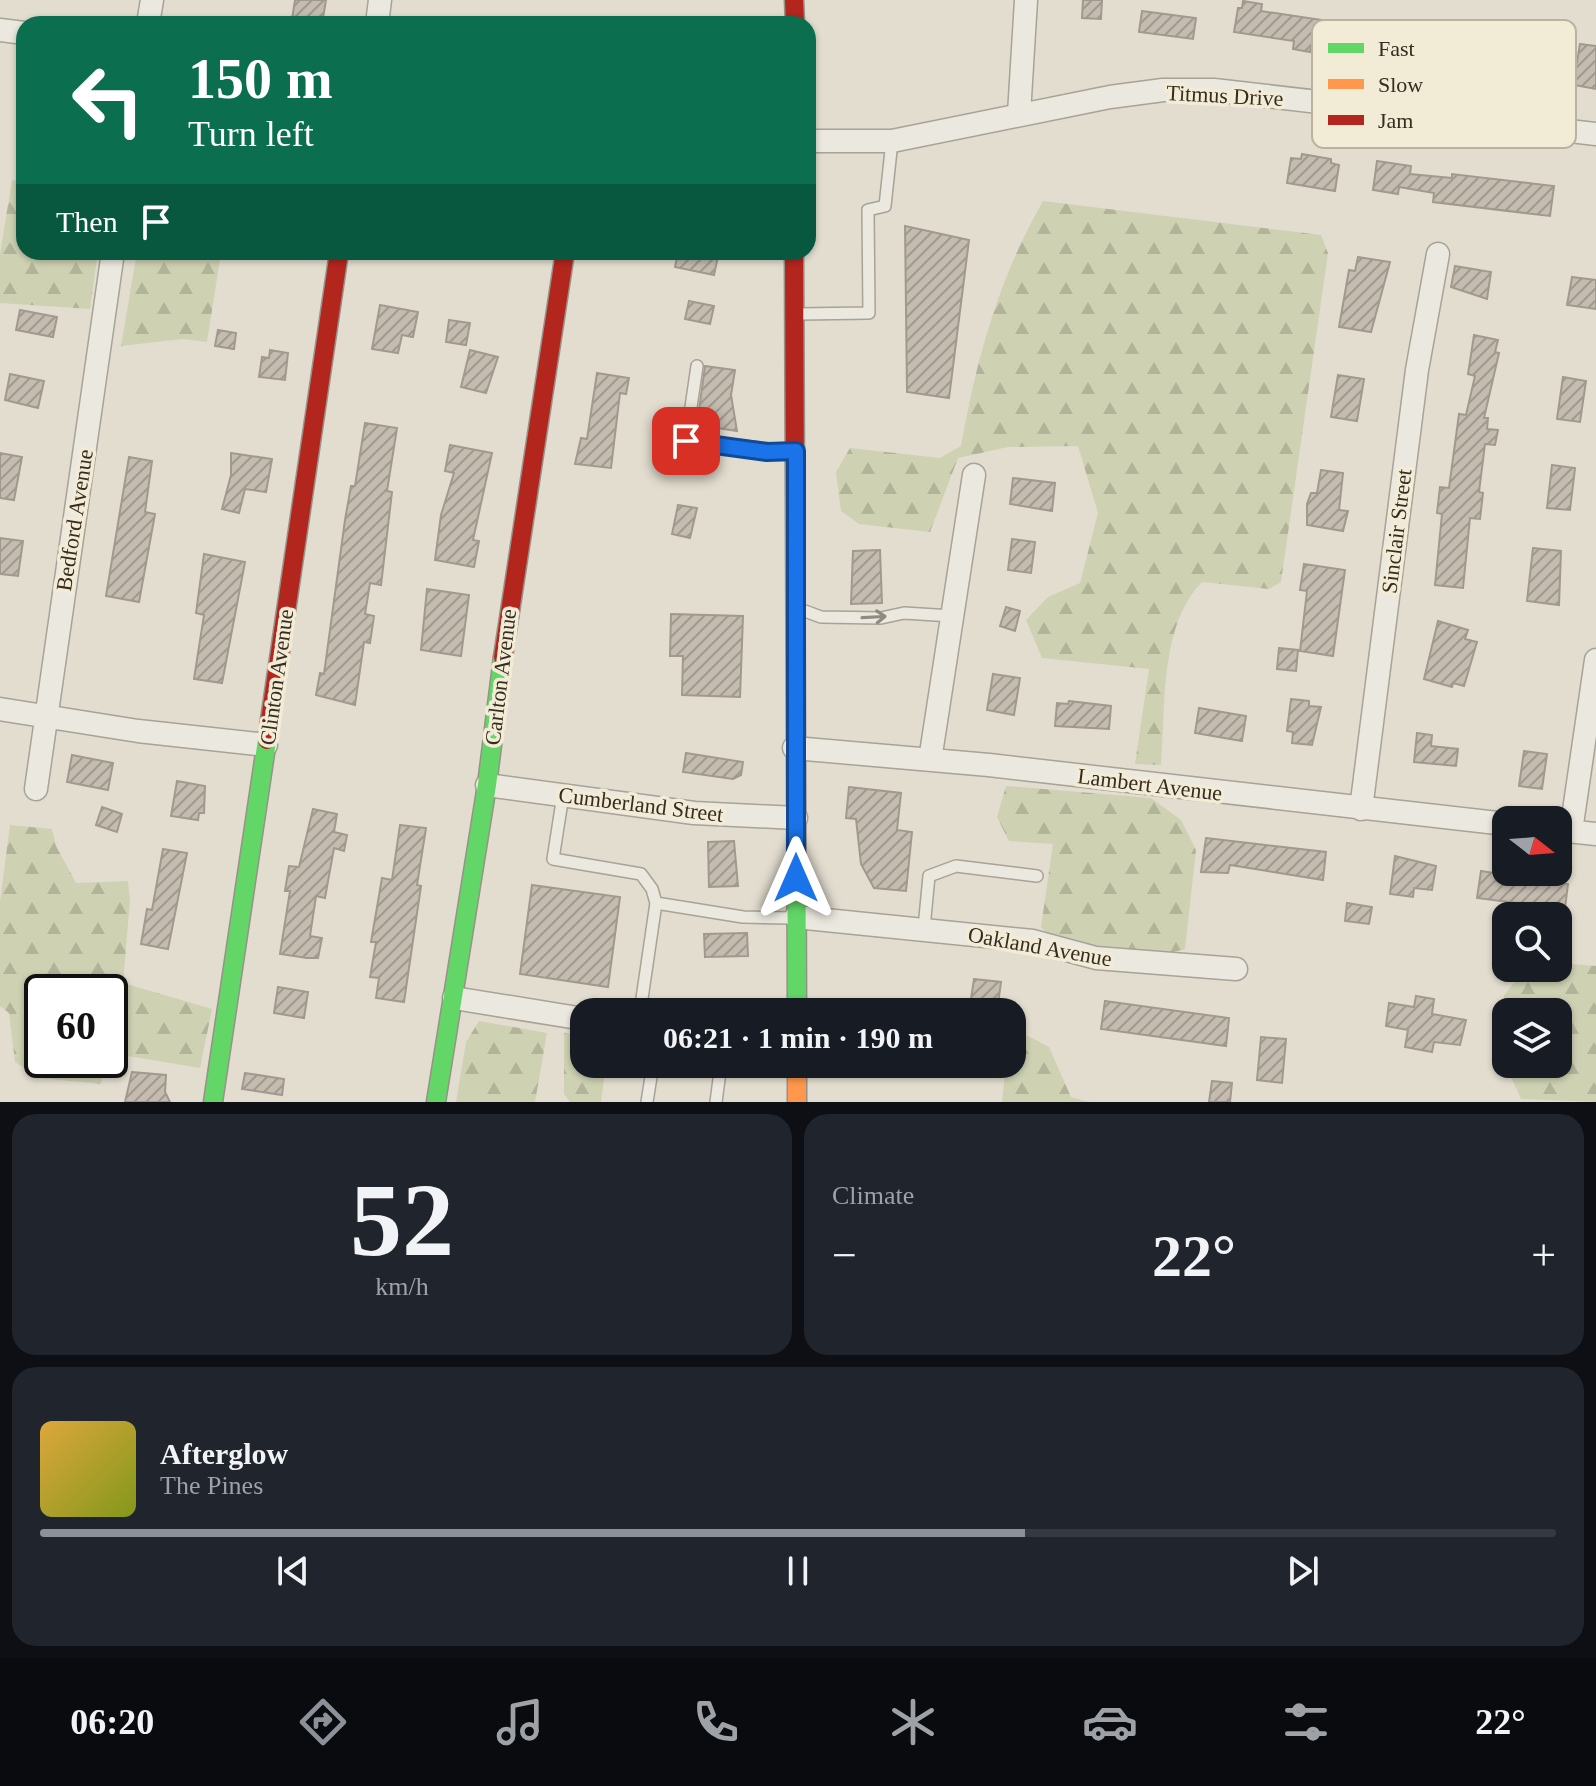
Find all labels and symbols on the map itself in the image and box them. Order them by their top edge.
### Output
legend [1312,20,1576,148]
text: Fast [1378,36,1415,61]
text: Slow [1378,72,1423,97]
street label: Titmus Drive [1166,80,1284,111]
text: Jam [1378,108,1413,133]
pin [652,407,720,475]
street label: Bedford Avenue [51,447,98,593]
street label: Sinclair Street [1376,467,1417,595]
street label: Clinton Avenue [255,607,298,747]
street label: Carlton Avenue [480,608,521,747]
one-way arrow [860,610,887,625]
street label: Lambert Avenue [1076,763,1224,806]
street label: Cumberland Street [557,782,725,827]
north arrow [1492,806,1572,886]
position arrow [754,836,838,920]
street label: Oakland Avenue [966,922,1114,971]
speed limit sign: 60 [24,974,128,1078]

